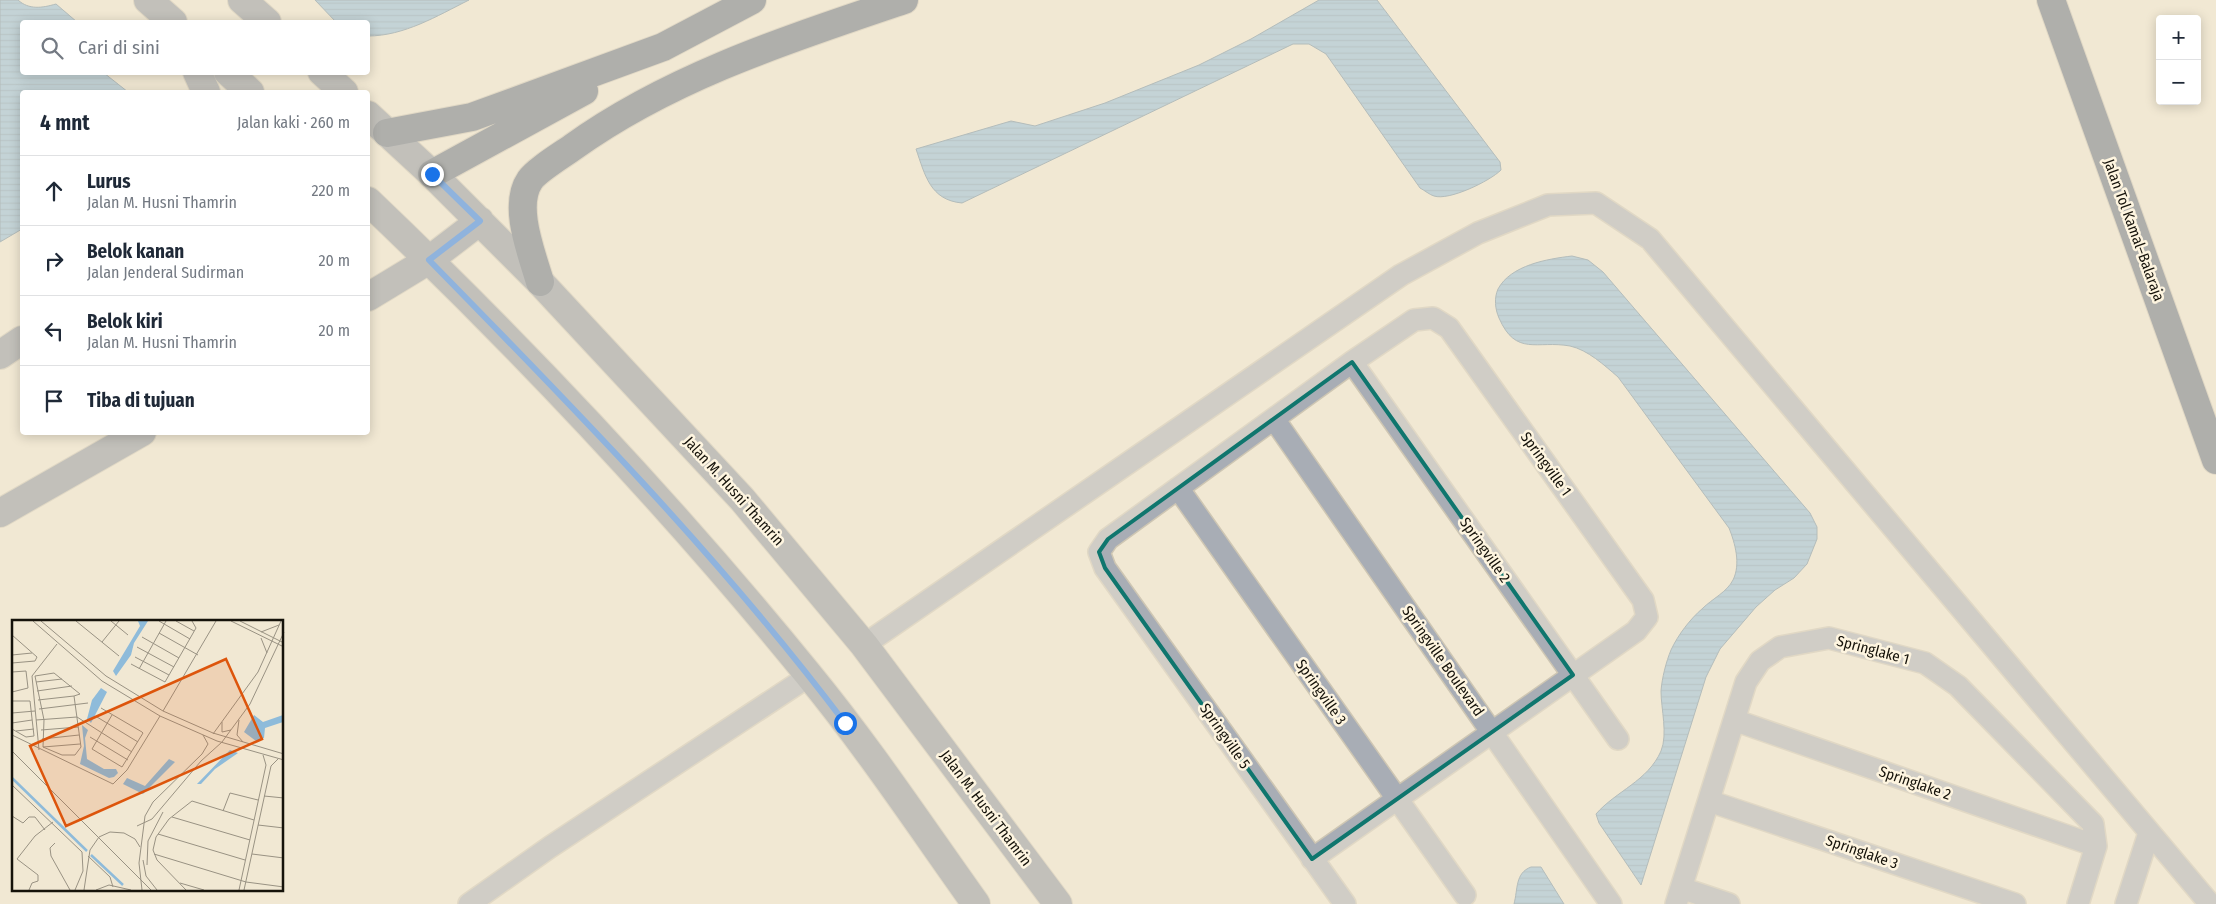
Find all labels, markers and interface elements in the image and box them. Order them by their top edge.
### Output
map controls [2156,15,2201,105]
button: + [2156,15,2201,60]
search box [20,20,370,75]
icon: search [38,34,66,62]
text: Cari di sini [78,36,160,59]
button: − [2156,60,2201,105]
text: 4 mnt [40,110,90,136]
text: Jalan kaki · 260 m [237,113,350,132]
street label: Jalan Tol Kamal–Balaraja [2100,156,2168,304]
route end [421,163,444,186]
text: Lurus [87,170,131,193]
icon: ahead [40,177,68,205]
text: 220 m [311,181,350,200]
text: Jalan M. Husni Thamrin [87,193,237,212]
text: Belok kanan [87,240,184,263]
icon: right [40,247,68,275]
text: 20 m [319,251,350,270]
text: Jalan Jenderal Sudirman [87,263,244,282]
text: Belok kiri [87,310,163,333]
icon: left [40,317,68,345]
text: 20 m [319,321,350,340]
text: Jalan M. Husni Thamrin [87,333,237,352]
icon: arrive [40,387,68,415]
text: Tiba di tujuan [87,389,195,412]
street label: Springville 1 [1517,429,1575,499]
street label: Jalan M. Husni Thamrin [680,433,788,549]
street label: Springville 2 [1456,514,1514,586]
street label: Springville Boulevard [1398,602,1488,720]
inset map [12,620,284,892]
street label: Springlake 1 [1835,632,1911,668]
street label: Springville 3 [1292,656,1350,728]
street label: Springville 5 [1196,700,1254,772]
route start [834,712,857,735]
street label: Jalan M. Husni Thamrin [937,746,1035,870]
street label: Springlake 2 [1877,762,1954,804]
street label: Springlake 3 [1824,831,1901,873]

